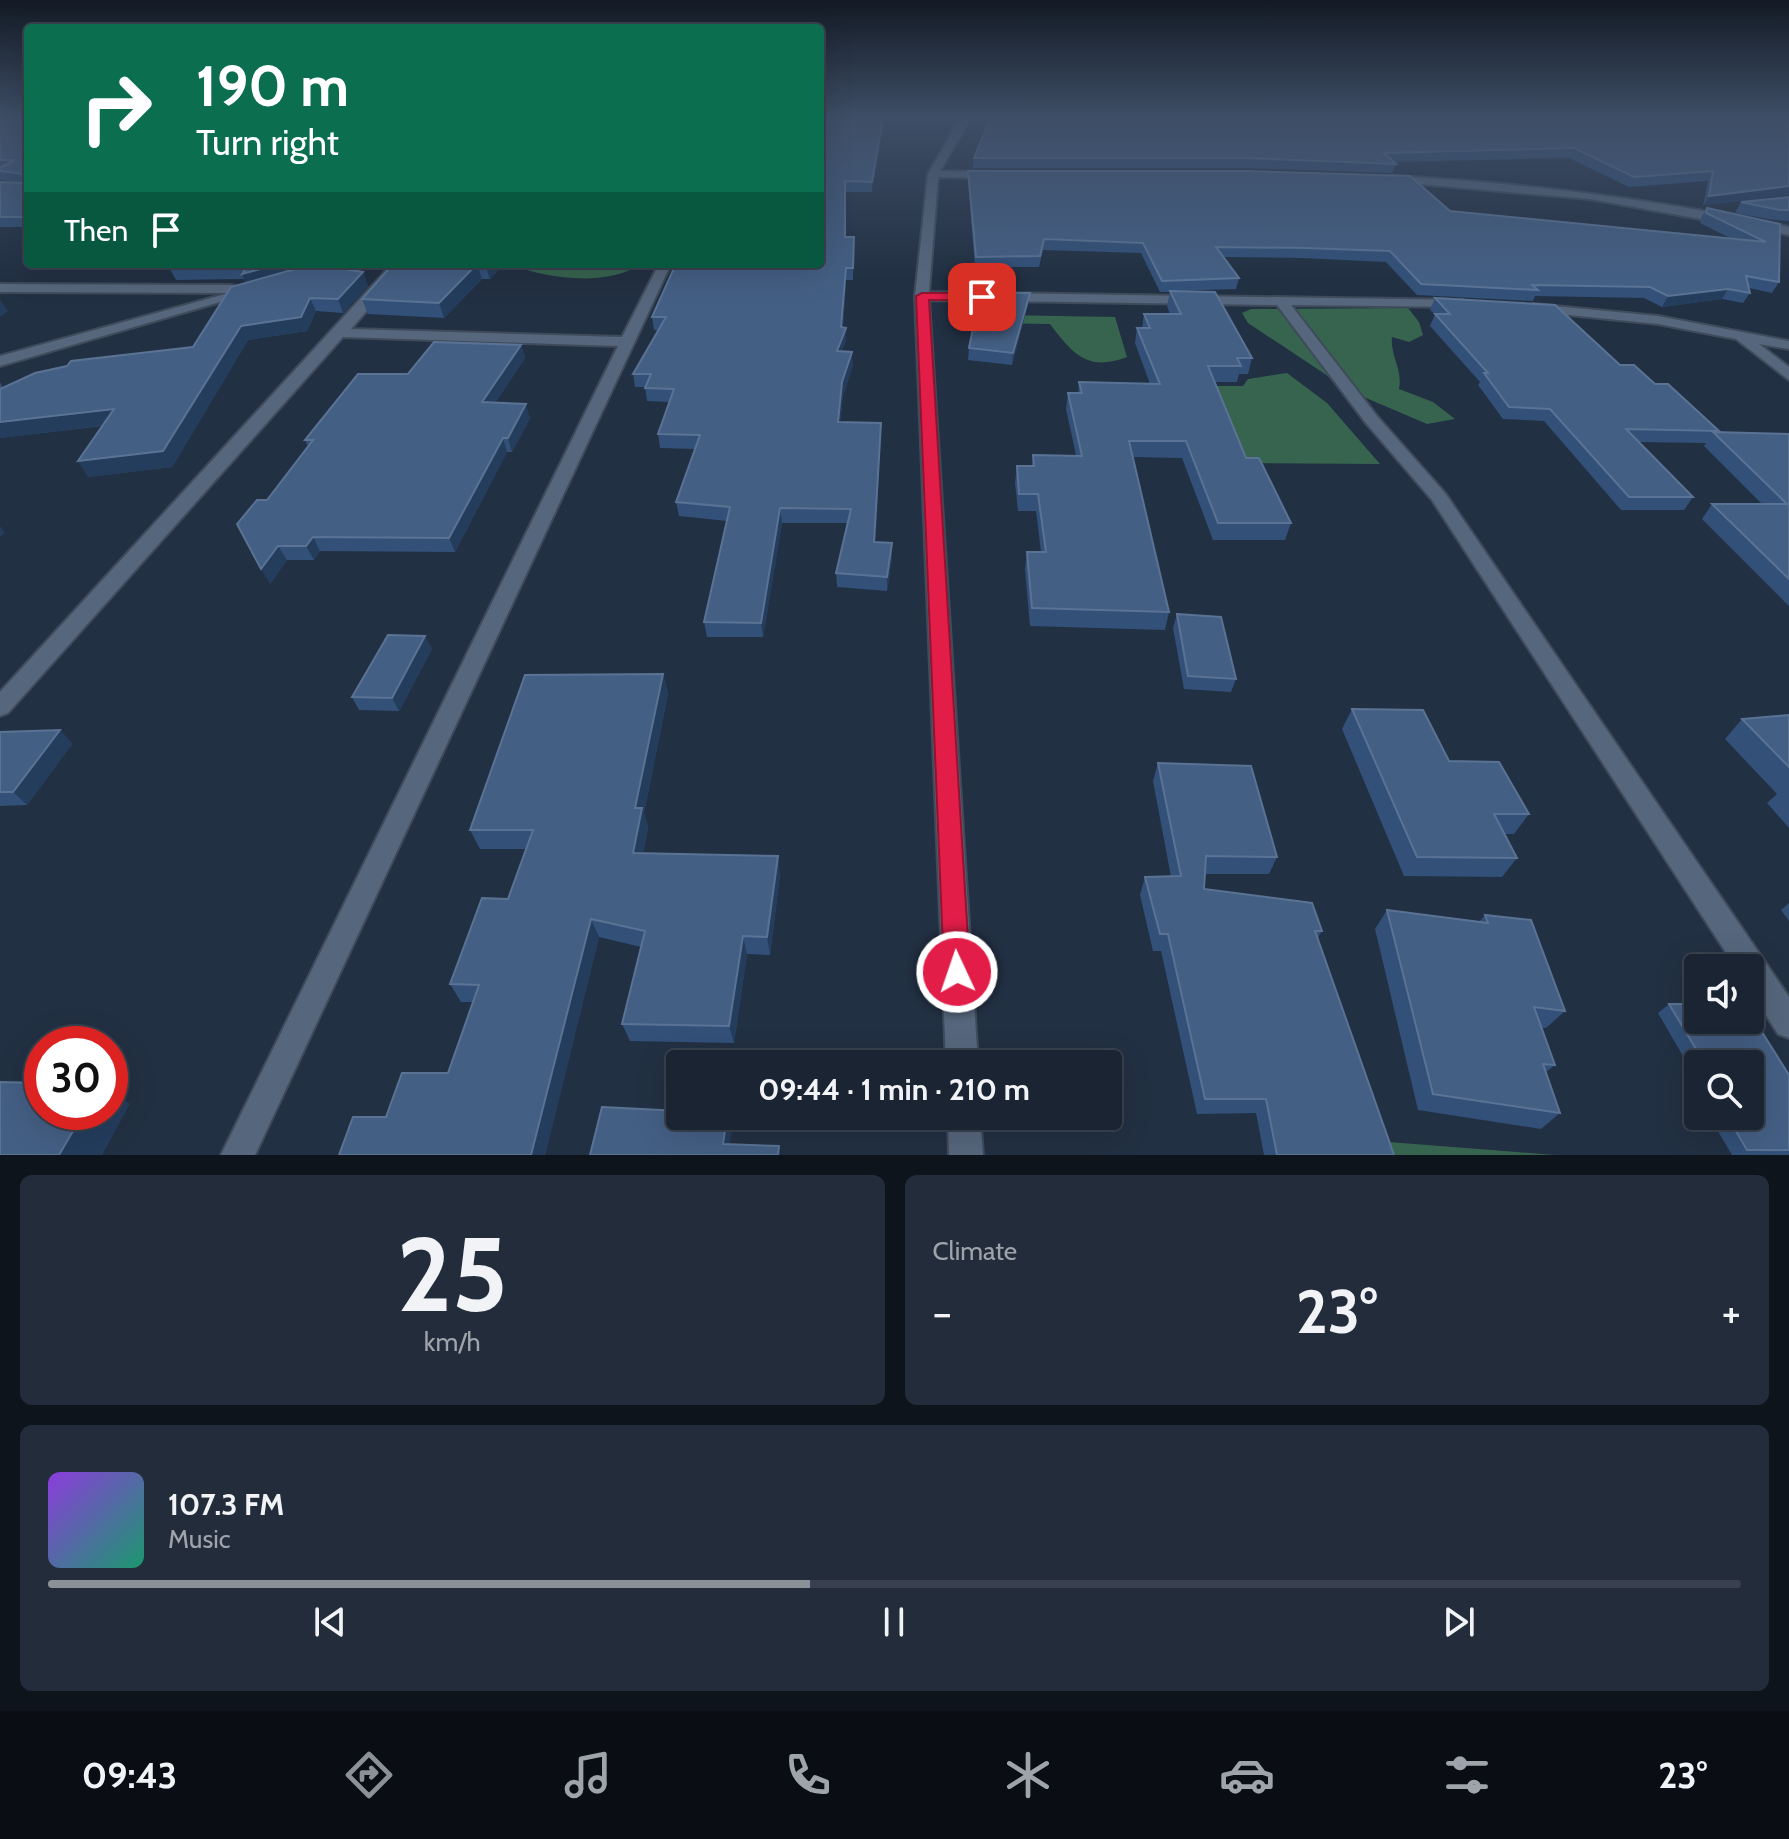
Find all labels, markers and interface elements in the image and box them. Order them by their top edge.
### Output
text: 190 m [196,52,349,120]
icon: right [64,56,168,160]
text: Turn right [196,120,339,164]
icon: arrive [144,208,188,252]
text: Then [64,212,128,249]
pin [948,263,1016,331]
icon: arrive [960,275,1004,319]
position arrow [915,930,999,1014]
map controls [1684,954,1764,1130]
button: sound [1684,954,1764,1034]
speed limit sign: 30 [24,1026,128,1130]
button: search [1684,1050,1764,1130]
text: 09:44 · 1 min · 210 m [758,1071,1030,1108]
text: 25 [397,1211,508,1337]
text: Climate [933,1235,1017,1267]
text: 23° [1296,1275,1377,1348]
text: − [933,1286,952,1339]
text: + [1722,1286,1741,1339]
text: km/h [424,1326,481,1358]
text: 107.3 FM [168,1486,284,1523]
text: Music [168,1523,231,1555]
icon: previous [308,1600,352,1644]
icon: pause [872,1600,916,1644]
icon: next [1437,1600,1481,1644]
icon: directions [341,1747,397,1803]
icon: music [560,1747,616,1803]
icon: phone [780,1747,836,1803]
icon: climate [1000,1747,1056,1803]
icon: car [1219,1747,1275,1803]
icon: filters [1439,1747,1495,1803]
text: 09:43 [82,1753,177,1797]
text: 23° [1658,1753,1707,1797]

